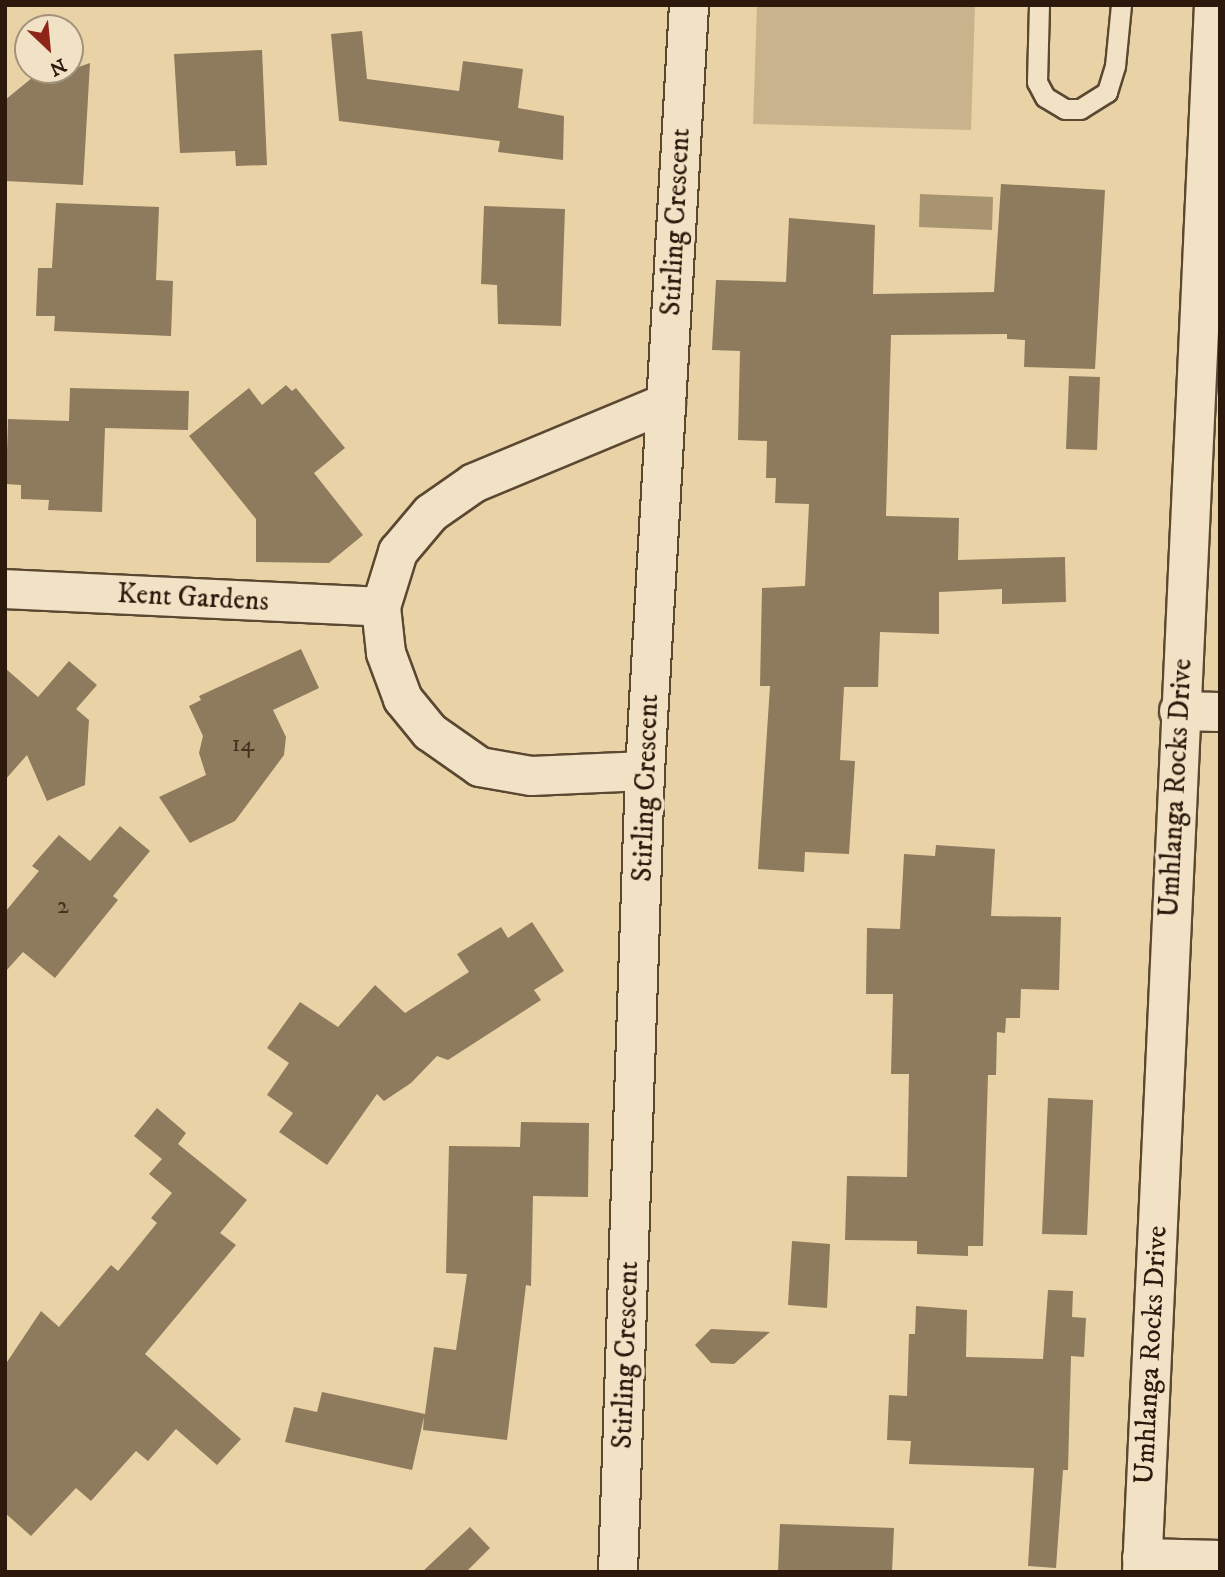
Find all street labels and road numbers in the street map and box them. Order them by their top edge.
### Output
street label: Stirling Crescent [654,127,698,317]
street label: Kent Gardens [116,577,270,619]
street label: Umhlanga Rocks Drive [1152,658,1200,918]
street label: Stirling Crescent [626,693,666,883]
street label: Umhlanga Rocks Drive [1127,1225,1175,1485]
street label: Stirling Crescent [606,1260,646,1450]

